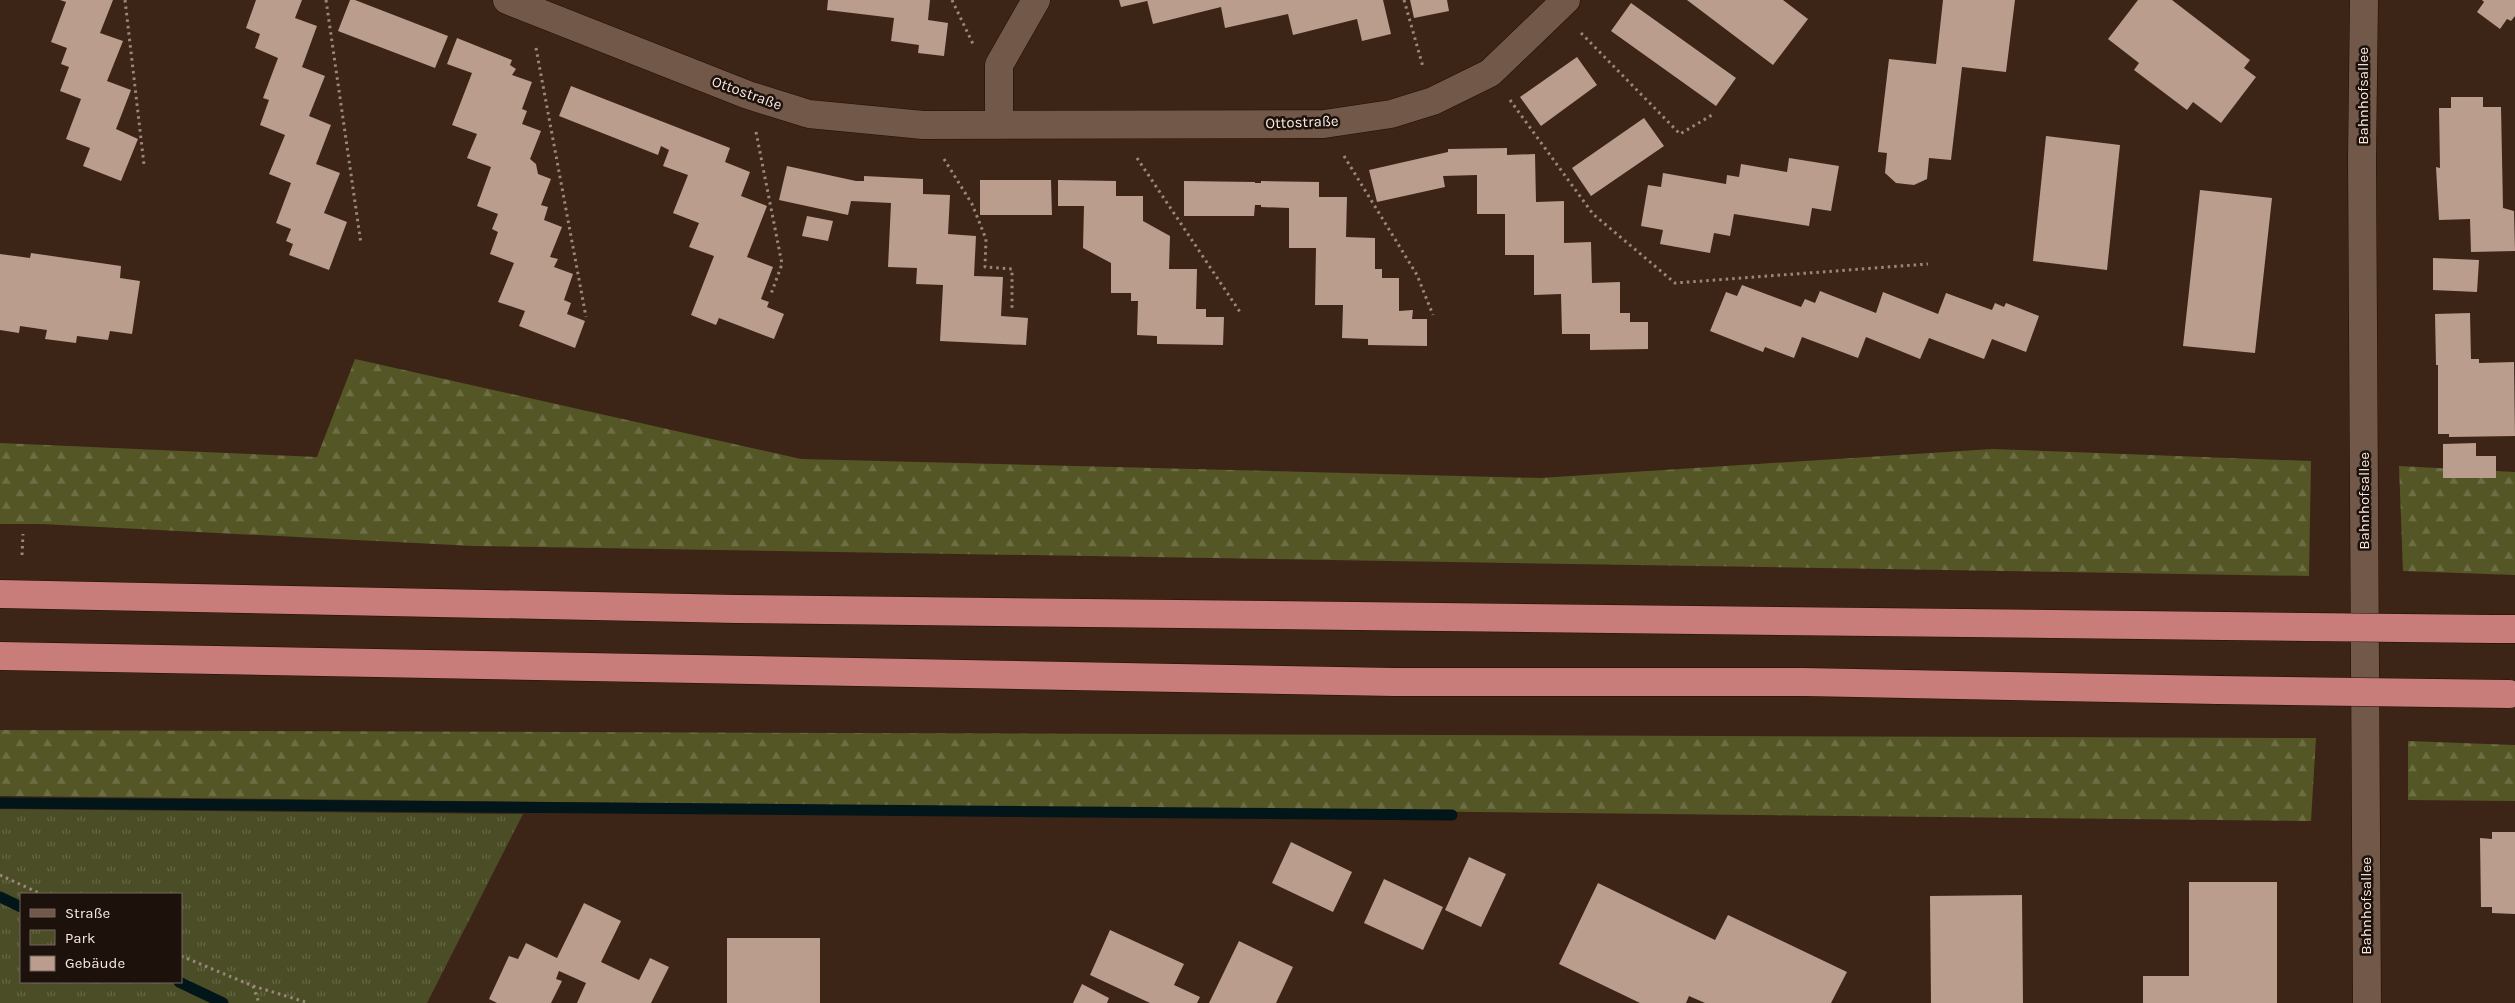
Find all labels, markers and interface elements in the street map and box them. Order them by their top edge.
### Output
street label: Bahnhofsallee [2354,47,2372,145]
street label: Ottostraße [709,72,785,114]
street label: Ottostraße [1265,112,1339,132]
street label: Bahnhofsallee [2355,452,2373,550]
street label: Bahnhofsallee [2357,857,2375,955]
legend [20,893,182,983]
text: Straße [65,904,110,922]
text: Park [65,929,95,947]
text: Gebäude [65,954,125,972]

